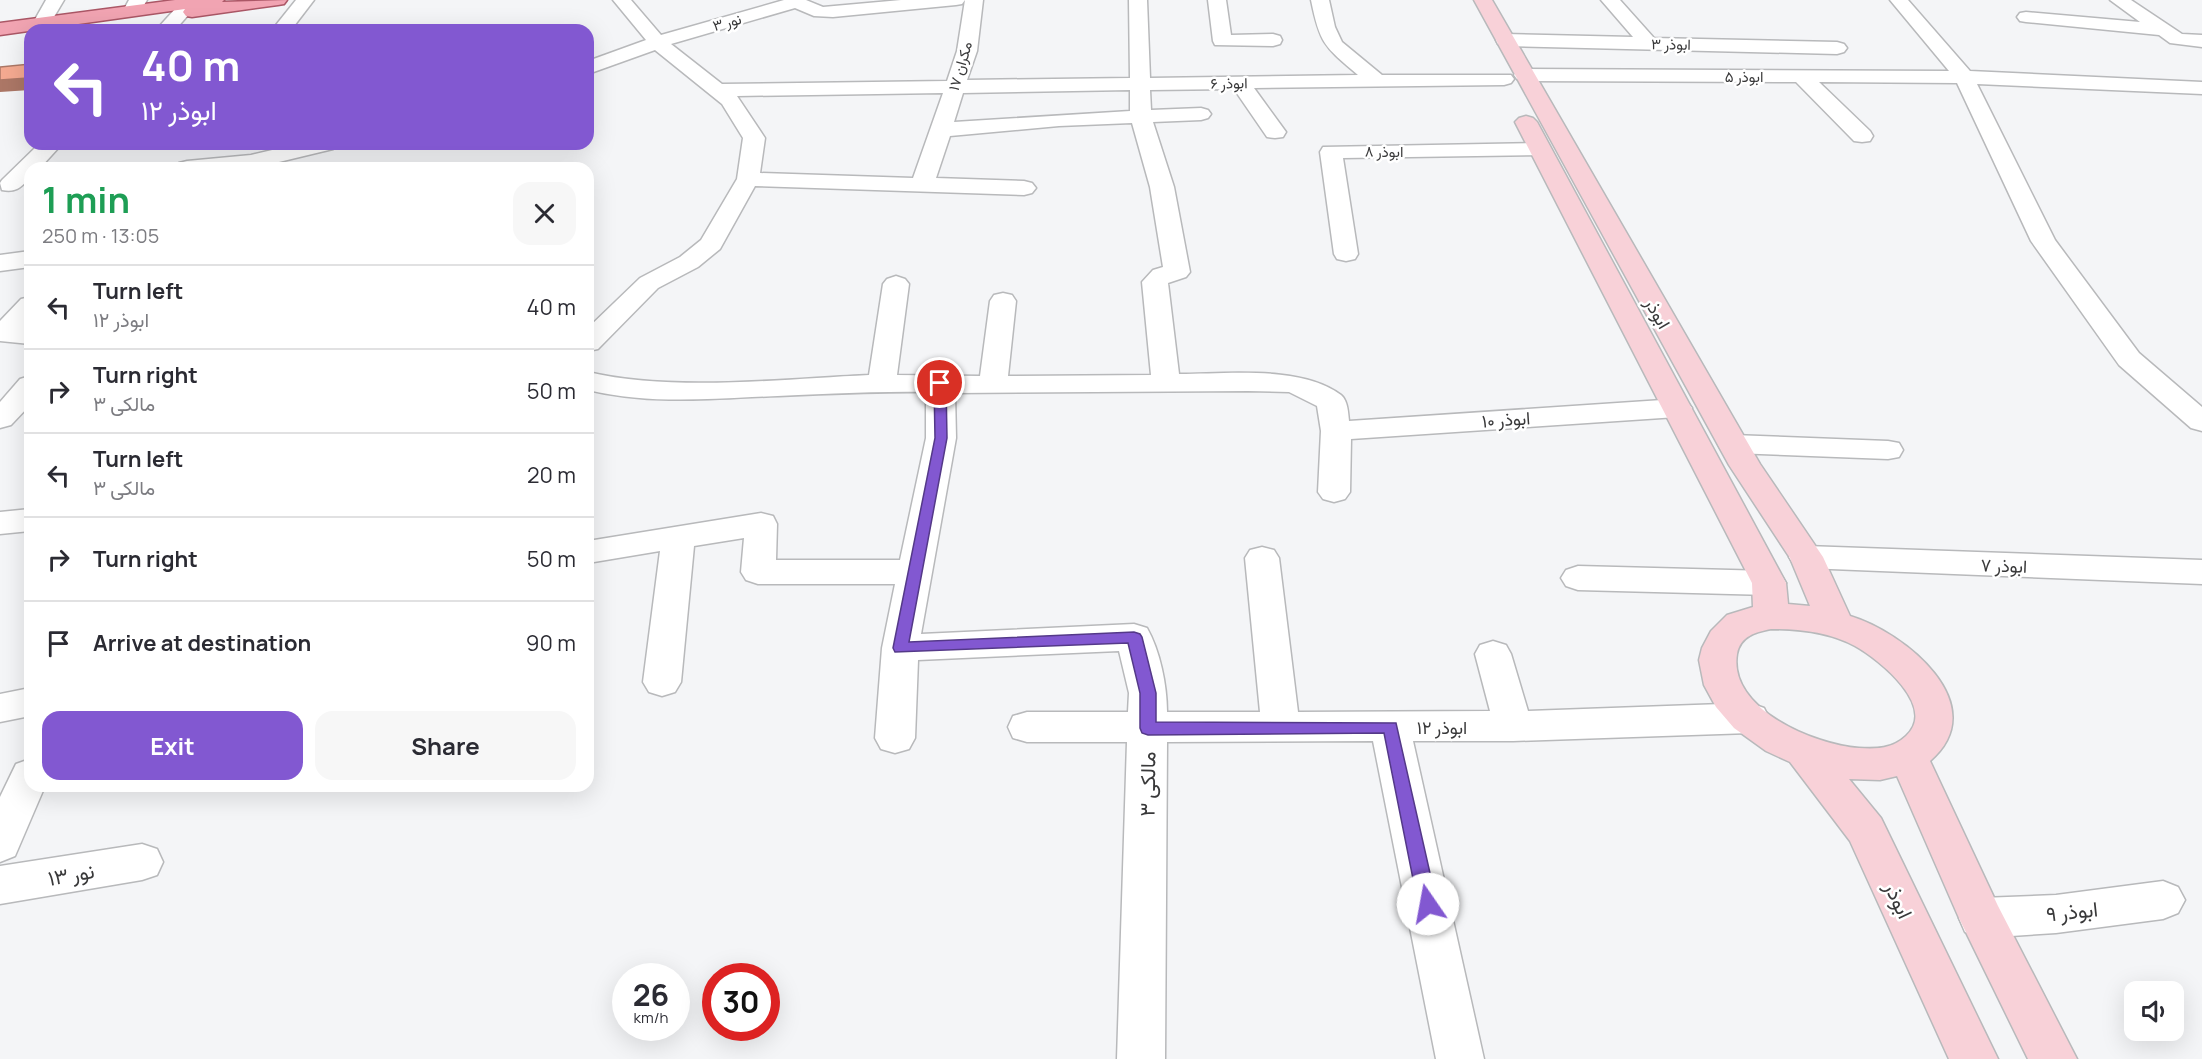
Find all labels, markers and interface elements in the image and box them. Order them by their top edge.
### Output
street label: نور ۳ [710,8,744,36]
street label: ابوذر ۳ [1651,33,1691,55]
text: 40 m [141,36,240,94]
street label: مکران ۱۷ [943,39,977,93]
icon: left [42,48,120,126]
street label: ابوذر ۵ [1725,66,1763,87]
street label: ابوذر ۶ [1210,72,1248,94]
text: ابوذر ۱۲ [141,91,217,128]
street label: ابوذر ۸ [1365,141,1403,162]
text: 1 min [42,175,130,224]
button: close [513,182,576,245]
text: 250 m · 13:05 [42,222,159,249]
text: Turn left [93,276,183,306]
icon: left [42,291,75,324]
text: 40 m [527,292,576,322]
street label: ابوذر [1639,292,1676,333]
text: ابوذر ۱۲ [93,306,149,333]
pin [914,357,965,408]
text: Turn right [93,360,198,390]
icon: arrive [923,366,956,399]
icon: right [42,375,75,408]
text: 50 m [527,376,576,406]
text: مالکی ۳ [93,390,155,417]
street label: ابوذر ۱۰ [1481,405,1531,433]
text: Turn left [93,444,183,474]
icon: left [42,459,75,492]
text: 20 m [527,460,576,490]
text: مالکی ۳ [93,474,155,501]
icon: right [42,543,75,576]
text: Turn right [93,544,198,574]
text: 50 m [527,544,576,574]
street label: ابوذر ۷ [1980,552,2028,578]
icon: arrive [42,627,75,660]
text: Arrive at destination [93,628,311,658]
text: 90 m [526,628,576,658]
button: Exit [42,711,303,780]
button: Share [315,711,576,780]
street label: ابوذر ۱۲ [1417,715,1467,739]
street label: مالکی ۳ [1132,751,1162,817]
street label: نور ۱۳ [46,856,96,892]
position arrow [1396,872,1460,936]
street label: ابوذر [1878,876,1920,923]
street label: ابوذر ۹ [2045,894,2099,928]
speed limit sign: 30 [702,963,780,1041]
text: 26 [633,974,669,1015]
map controls [2124,981,2184,1041]
button: sound [2124,981,2184,1041]
text: km/h [634,1007,668,1028]

